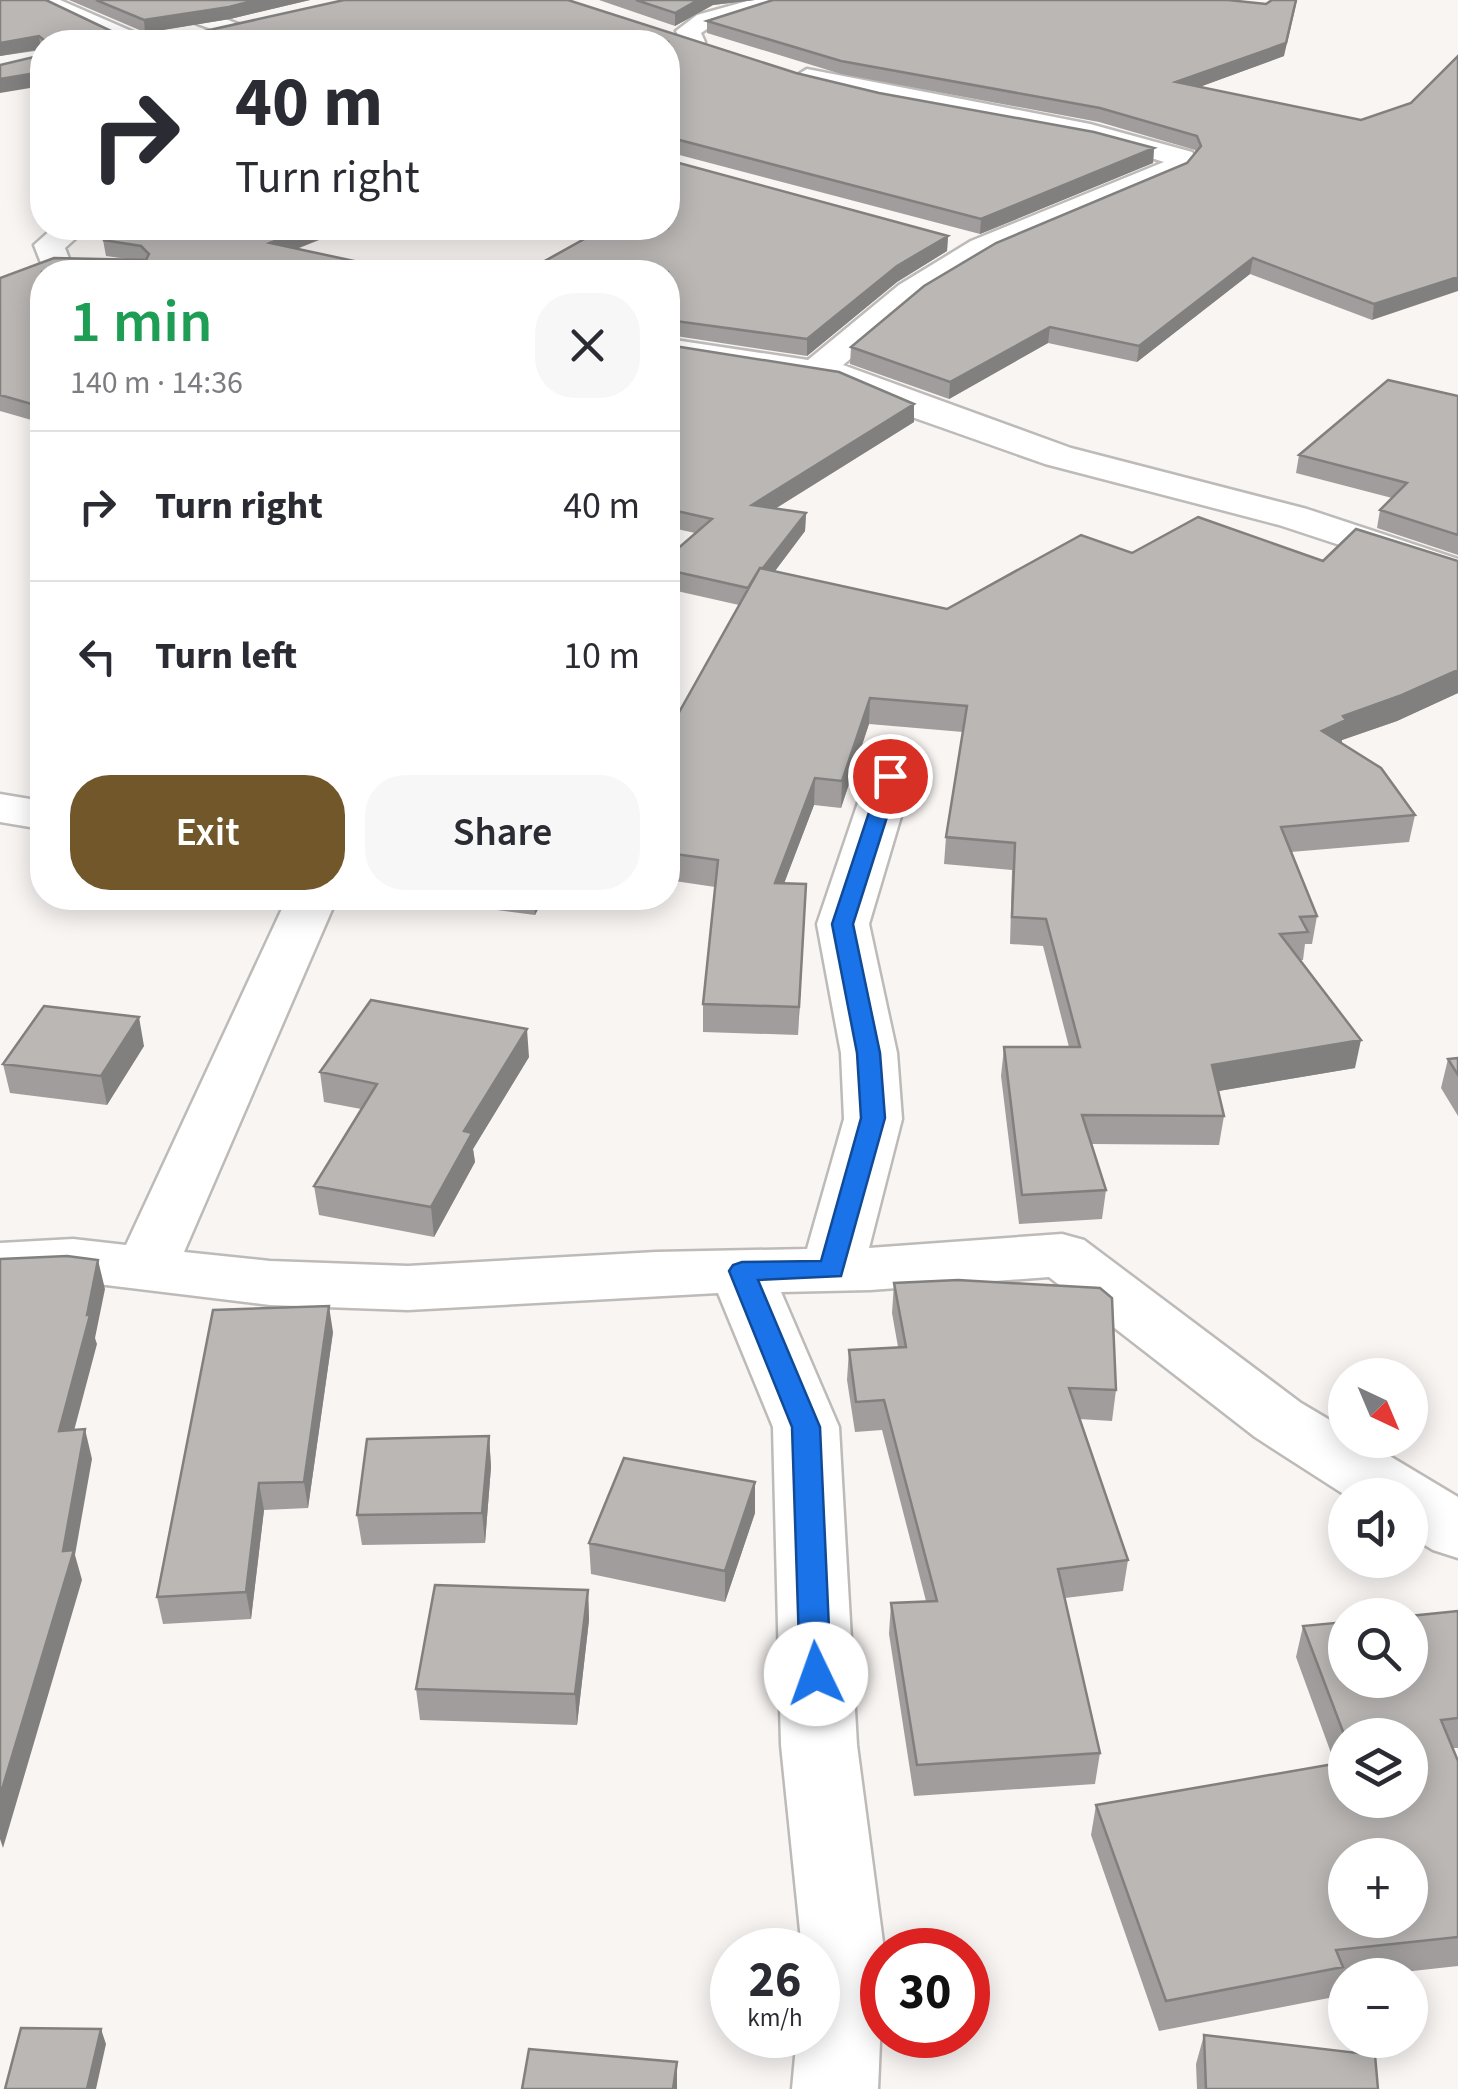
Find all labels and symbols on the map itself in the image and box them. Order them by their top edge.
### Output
pin [848,734,933,819]
north arrow [1328,1358,1428,1458]
position arrow [764,1622,868,1726]
speed limit sign: 30 [860,1928,990,2058]

